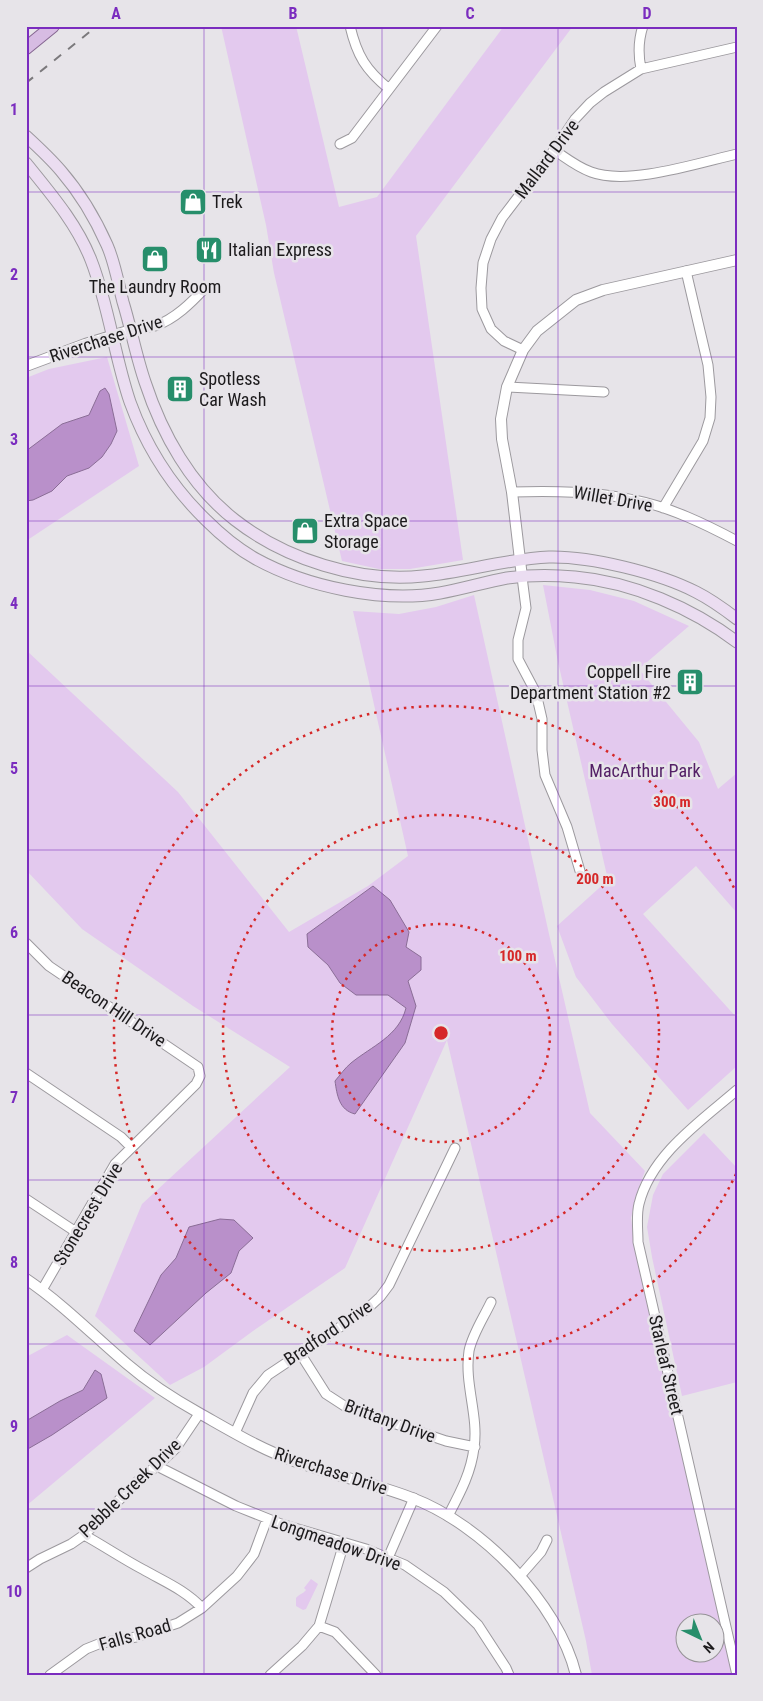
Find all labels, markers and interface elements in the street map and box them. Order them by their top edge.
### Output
text: A [111,4,121,23]
text: B [289,4,298,23]
text: C [465,4,475,23]
text: D [642,4,652,23]
text: 1 [10,100,18,119]
street label: Mallard Drive [510,115,583,202]
shop icon: Trek [178,187,208,217]
place label: Trek [212,191,243,212]
restaurant icon: Italian Express [194,235,224,265]
place label: Italian Express [228,239,332,260]
shop icon: The Laundry Room [140,244,170,274]
text: 2 [10,265,18,284]
place label: The Laundry Room [89,276,221,297]
street label: Riverchase Drive [47,310,165,367]
place label: Spotless Car Wash [199,368,266,410]
building icon: Spotless Car Wash [165,374,195,404]
text: 3 [10,430,18,449]
street label: Willet Drive [572,481,654,516]
place label: Extra Space Storage [324,510,408,552]
shop icon: Extra Space Storage [290,516,320,546]
text: 4 [10,594,18,613]
place label: Coppell Fire Department Station #2 [510,661,671,703]
building icon: Coppell Fire Department Station #2 [675,667,705,697]
text: 5 [10,759,18,778]
park label: MacArthur Park [589,760,701,781]
text: 300 m [653,793,691,811]
text: 200 m [576,870,614,888]
text: 6 [10,923,18,942]
text: 100 m [499,947,537,965]
street label: Beacon Hill Drive [58,966,170,1051]
centre of rings [432,1024,450,1042]
text: 7 [10,1088,18,1107]
street label: Stonecrest Drive [49,1158,127,1269]
text: 8 [10,1253,18,1272]
street label: Bradford Drive [280,1295,376,1370]
street label: Starleaf Street [645,1313,688,1417]
street label: Brittany Drive [342,1394,438,1447]
text: 9 [10,1417,18,1436]
street label: Pebble Creek Drive [74,1434,185,1541]
street label: Riverchase Drive [272,1442,390,1499]
street label: Longmeadow Drive [269,1511,404,1575]
text: 10 [6,1582,22,1601]
street label: Falls Road [97,1614,173,1655]
north arrow [676,1614,726,1664]
text: N [700,1639,717,1656]

